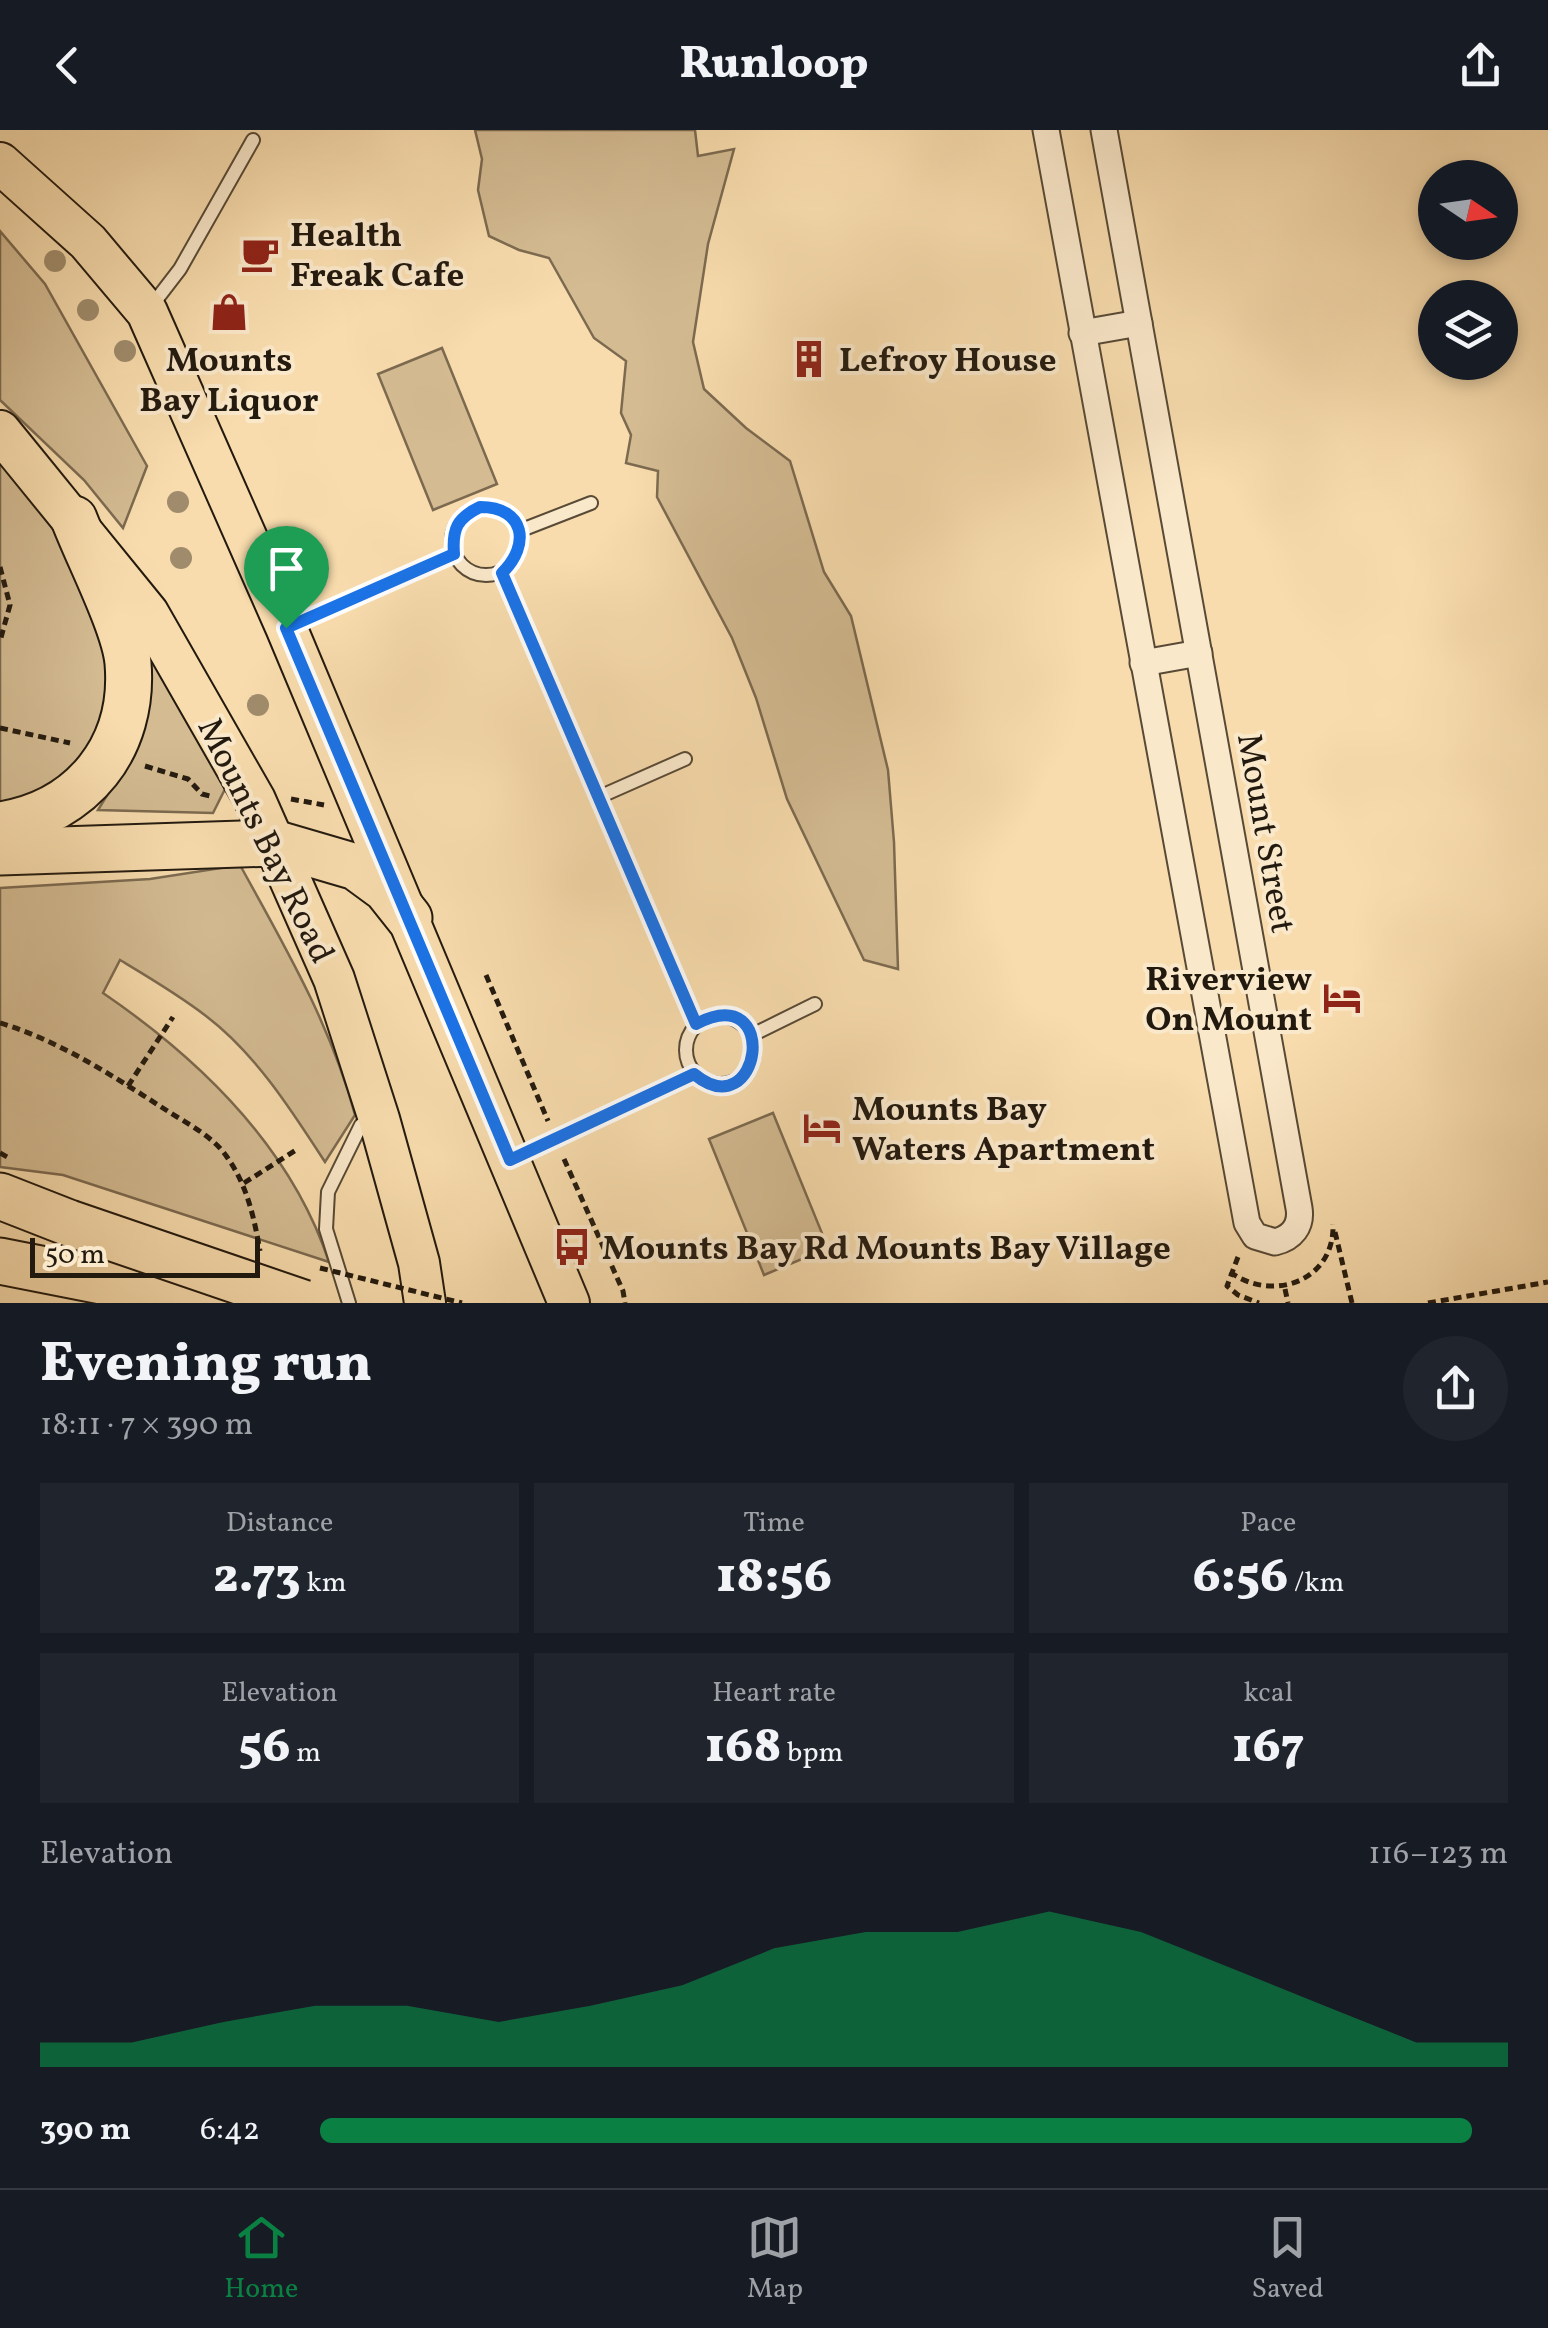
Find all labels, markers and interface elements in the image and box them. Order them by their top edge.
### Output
text: Runloop [679,34,869,97]
icon: back [40,38,95,93]
icon: share [1453,38,1508,93]
north arrow [1418,160,1518,260]
map controls [1418,160,1518,380]
place label: Health Freak Cafe [290,213,464,301]
cafe icon: Health Freak Cafe [239,233,281,275]
button: layers [1418,280,1518,380]
shop icon: Mounts Bay Liquor [208,291,250,333]
place label: Mounts Bay Liquor [139,338,319,426]
building icon: Lefroy House [788,338,830,380]
place label: Lefroy House [839,338,1057,386]
pin [244,526,329,629]
icon: arrive [259,541,314,596]
street label: Mounts Bay Road [184,711,345,972]
street label: Mount Street [1223,730,1305,937]
place label: Riverview On Mount [1145,957,1312,1045]
hotel icon: Riverview On Mount [1321,977,1363,1019]
place label: Mounts Bay Waters Apartment [852,1087,1155,1175]
hotel icon: Mounts Bay Waters Apartment [801,1107,843,1149]
bus stop icon: Mounts Bay Rd Mounts Bay Village [551,1226,593,1268]
place label: Mounts Bay Rd Mounts Bay Village [602,1226,1171,1274]
scale bar [30,1233,260,1278]
text: 50 m [45,1236,105,1275]
text: Evening run [40,1328,372,1404]
button: share [1403,1336,1508,1441]
text: 18:11 · 7 × 390 m [40,1404,253,1448]
text: Distance [226,1504,333,1543]
text: Time [743,1504,805,1543]
text: Pace [1240,1504,1296,1543]
text: 2.73 [213,1543,301,1613]
text: 18:56 [716,1543,832,1613]
text: 6:56 [1192,1543,1288,1613]
text: km [301,1564,346,1603]
text: /km [1288,1564,1344,1603]
text: Elevation [221,1674,338,1713]
text: Heart rate [712,1674,836,1713]
text: kcal [1243,1674,1293,1713]
text: 56 [238,1713,291,1783]
text: 168 [705,1713,781,1783]
text: 167 [1232,1713,1305,1783]
text: m [291,1734,321,1773]
text: bpm [781,1734,843,1773]
text: Elevation [40,1833,173,1877]
text: 116–123 m [1368,1833,1508,1877]
text: 390 m [40,2109,131,2153]
text: 6:42 [200,2109,260,2153]
tab: Home [224,2210,298,2309]
tab: Map [747,2210,803,2309]
tab: Saved [1252,2210,1324,2309]

